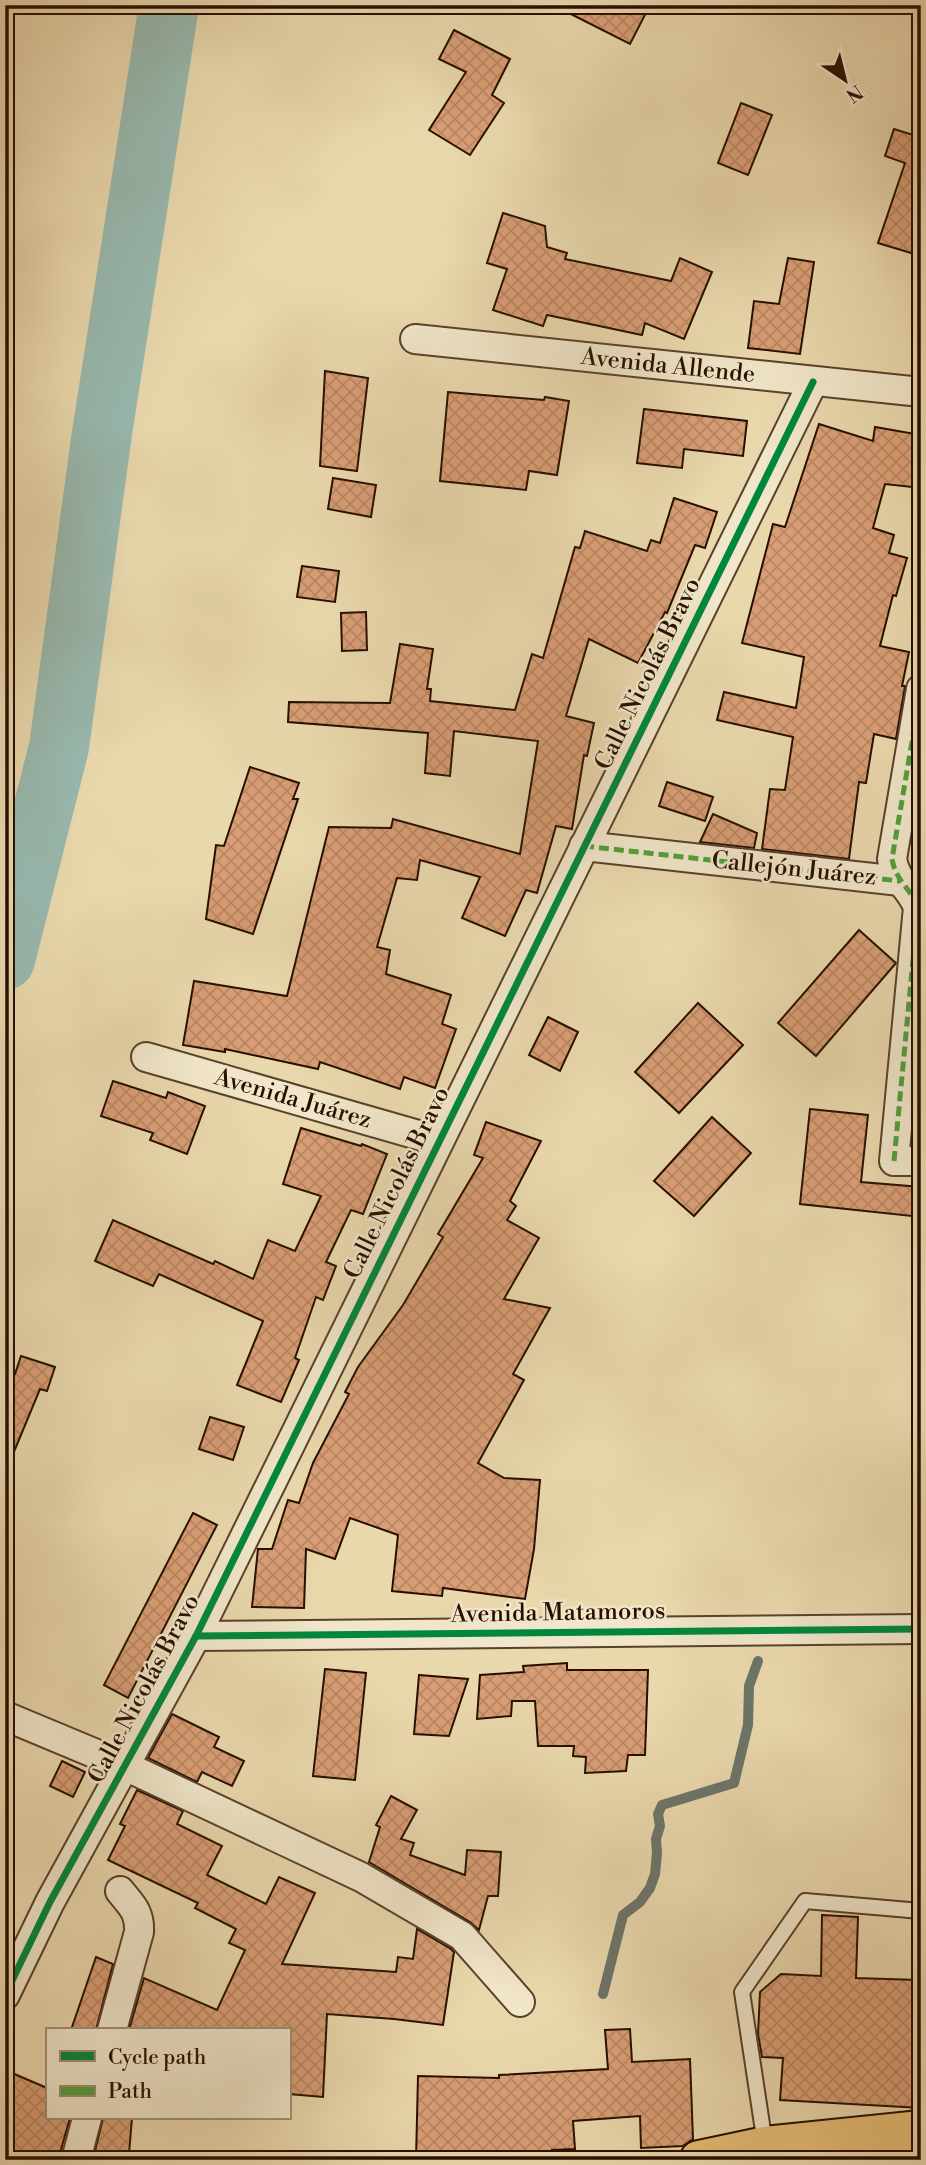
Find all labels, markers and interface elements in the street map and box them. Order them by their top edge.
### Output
north arrow [810,46,880,116]
text: N [841,79,867,107]
street label: Avenida Allende [579,342,756,390]
street label: Calle Nicolás Bravo [588,573,708,775]
street label: Callejón Juárez [710,845,878,893]
street label: Avenida Juárez [210,1062,375,1136]
street label: Calle Nicolás Bravo [337,1082,457,1284]
street label: Calle Nicolás Bravo [81,1589,207,1789]
street label: Avenida Matamoros [449,1596,666,1630]
legend [46,2028,290,2120]
text: Cycle path [108,2045,207,2071]
text: Path [108,2079,153,2105]

